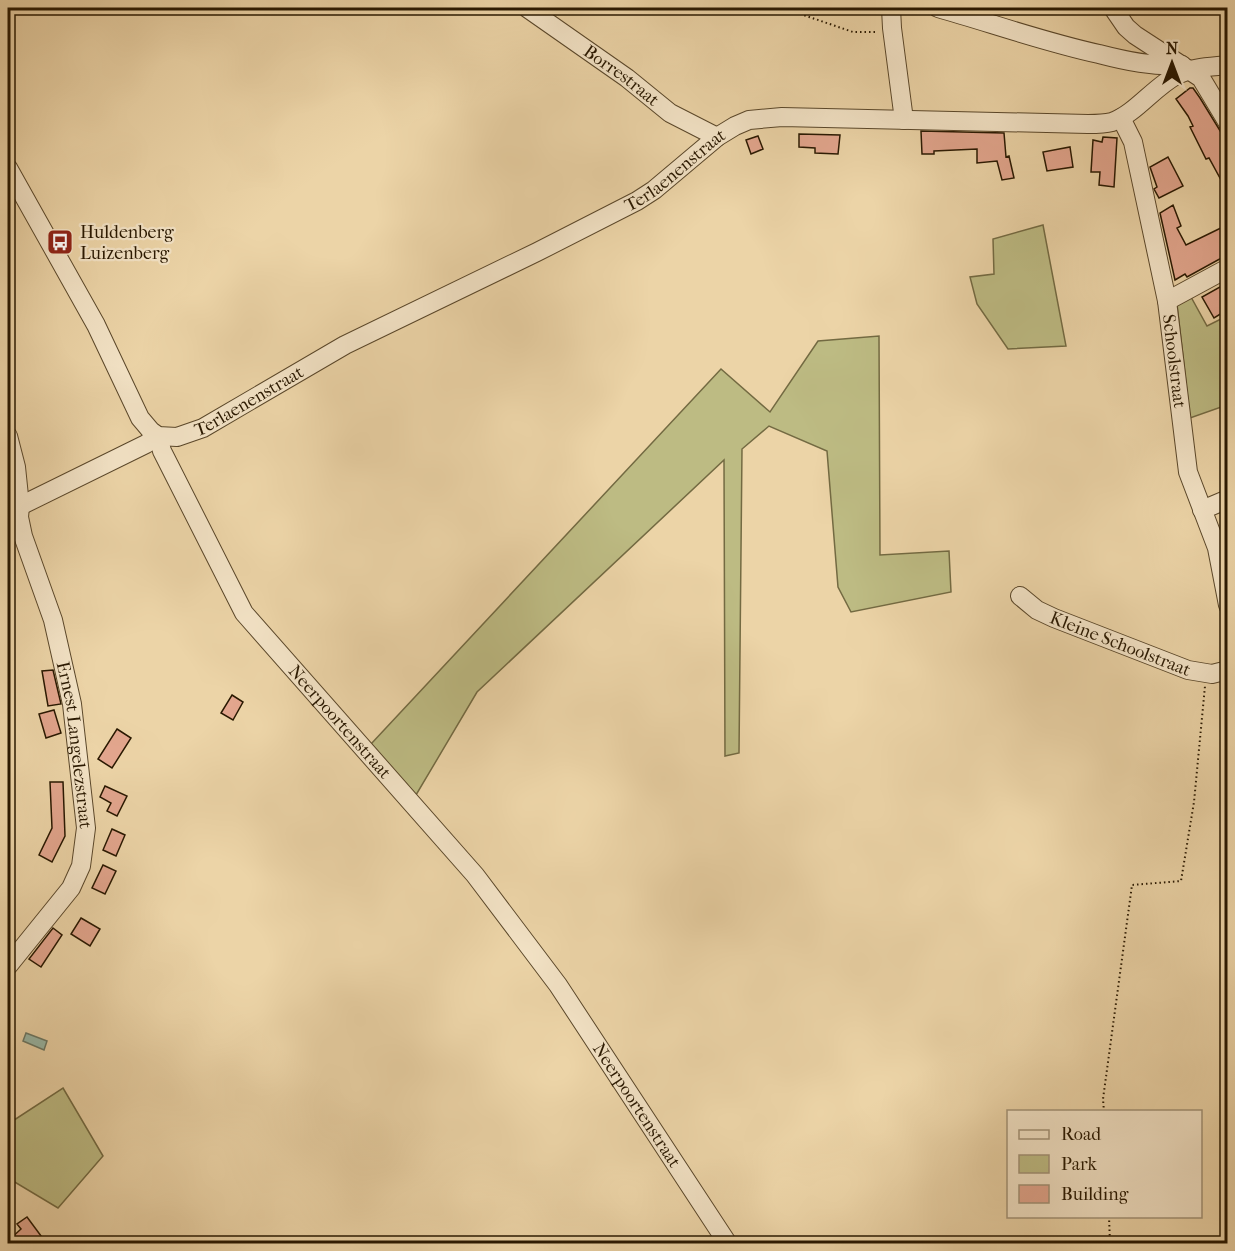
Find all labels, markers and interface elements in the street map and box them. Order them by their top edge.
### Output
north arrow [1142,33,1202,93]
text: N [1166,39,1179,58]
street label: Borrestraat [580,40,664,111]
street label: Terlaenenstraat [621,124,730,216]
place label: Huldenberg Luizenberg [80,222,174,264]
bus stop icon: Huldenberg Luizenberg [45,227,75,257]
street label: Schoolstraat [1158,313,1191,410]
street label: Terlaenenstraat [192,361,308,441]
street label: Kleine Schoolstraat [1047,607,1194,681]
street label: Ernest Langelezstraat [52,659,97,830]
street label: Neerpoortenstraat [284,661,396,783]
street label: Neerpoortenstraat [588,1039,686,1172]
legend [1007,1110,1202,1218]
text: Road [1061,1124,1101,1145]
text: Park [1061,1154,1098,1175]
text: Building [1061,1184,1129,1205]

